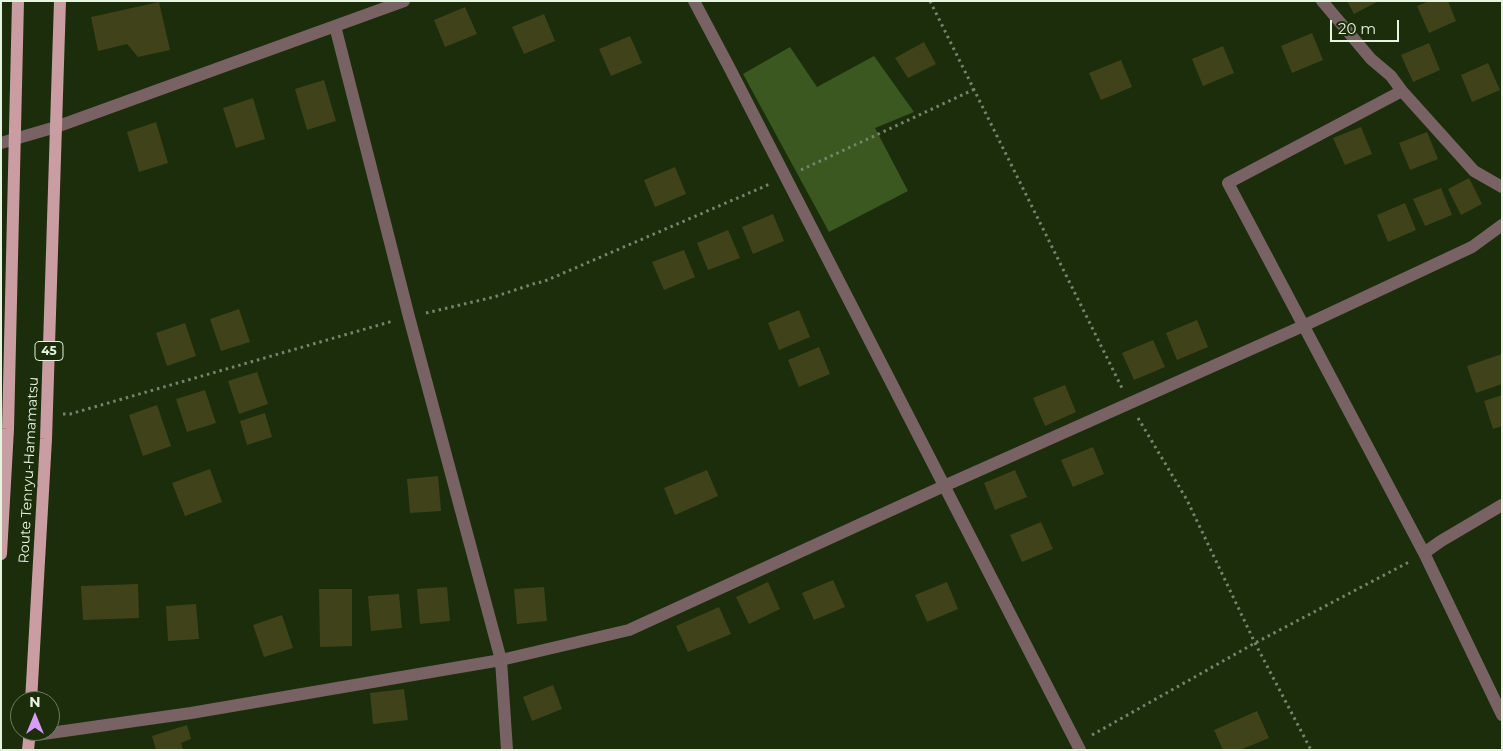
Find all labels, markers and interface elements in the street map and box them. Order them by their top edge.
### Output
scale bar [1333,10,1402,42]
text: 20 m [1338,19,1376,38]
road number: 45 [35,342,63,361]
street label: Route Tenryu-Hamamatsu [16,376,42,564]
north arrow [10,691,60,741]
text: N [29,693,41,711]

